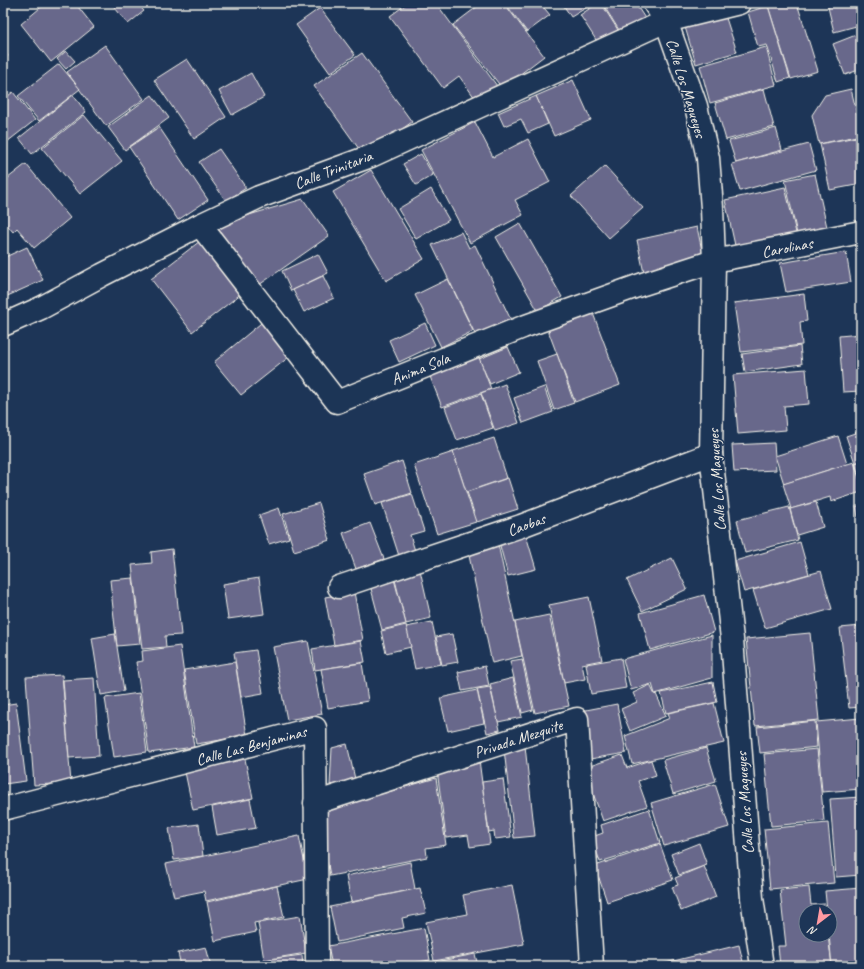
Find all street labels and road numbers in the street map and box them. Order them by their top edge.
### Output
street label: Calle Los Magueyes [662,36,711,142]
street label: Calle Trinitaria [292,146,376,194]
street label: Carolinas [760,233,816,263]
street label: Anima Sola [388,348,453,390]
street label: Calle Los Magueyes [703,427,731,532]
street label: Caobas [505,508,550,541]
street label: Privada Mezquite [472,715,567,763]
street label: Calle Las Benjaminas [194,721,310,770]
street label: Calle Los Magueyes [731,750,759,855]

